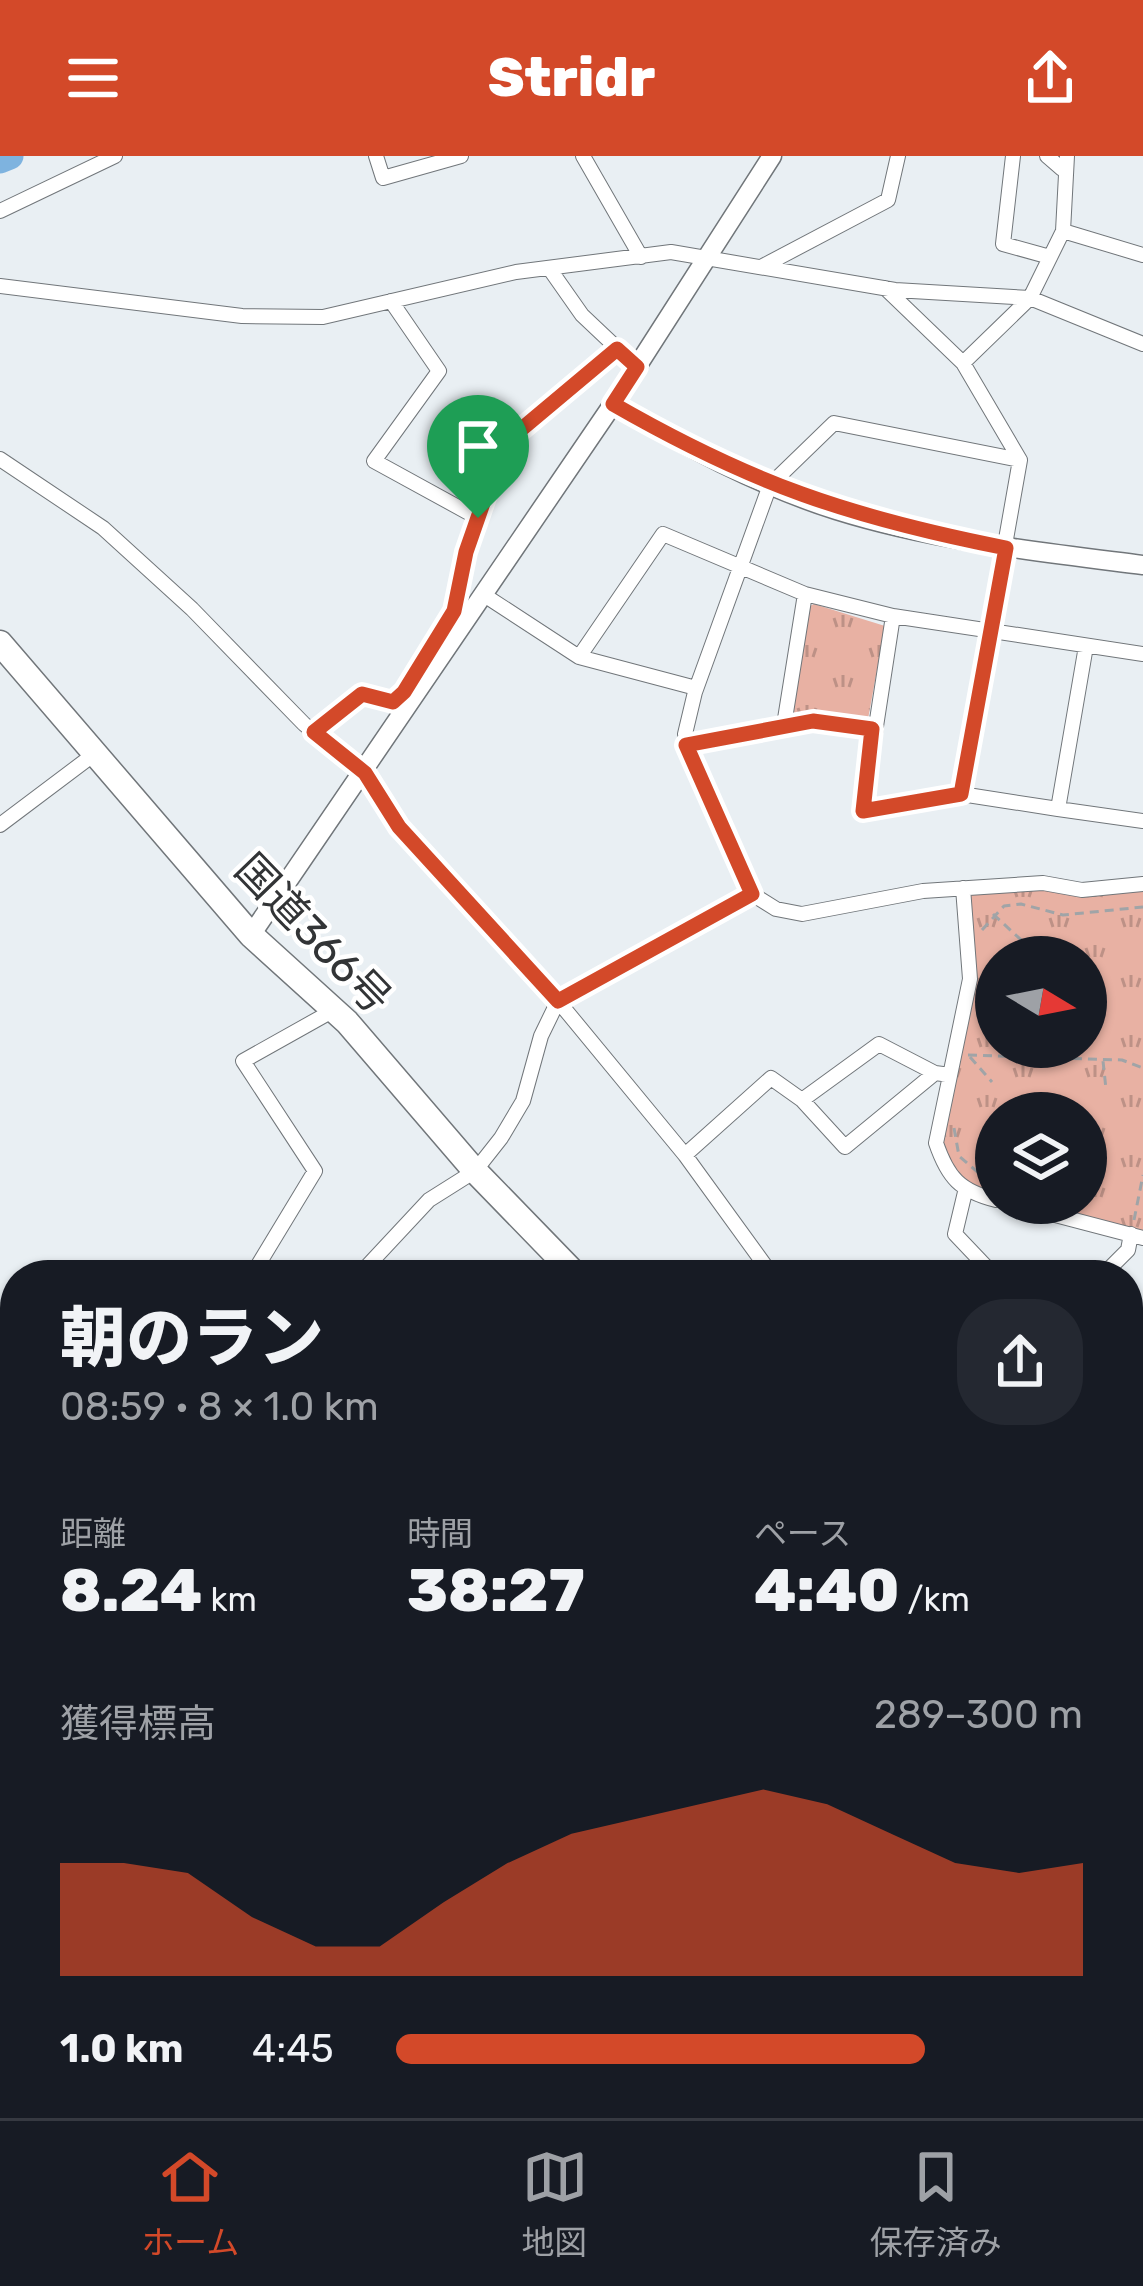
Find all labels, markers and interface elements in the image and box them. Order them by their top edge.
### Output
icon: menu [60,45,126,111]
icon: share [1017,45,1083,111]
text: Stridr [488,46,655,110]
pin [427,395,529,518]
icon: arrive [445,413,511,479]
street label: 国道366号 [225,844,401,1024]
north arrow [975,936,1107,1068]
map controls [975,936,1107,1224]
button: layers [975,1092,1107,1224]
text: 朝のラン [60,1299,324,1378]
button: share [957,1299,1083,1425]
text: 08:59 · 8 × 1.0 km [60,1384,379,1430]
text: 距離 [60,1514,126,1553]
text: 時間 [407,1514,473,1553]
text: ペース [754,1514,851,1553]
text: 8.24 [60,1555,202,1626]
text: 38:27 [407,1555,585,1626]
text: 4:40 [754,1555,899,1626]
text: km [202,1580,257,1619]
text: /km [899,1580,970,1619]
text: 289–300 m [874,1692,1083,1738]
text: 獲得標高 [60,1701,216,1747]
text: 1.0 km [60,2026,184,2072]
text: 4:45 [252,2026,334,2072]
tab: ホーム [141,2144,239,2264]
tab: 地図 [522,2144,588,2264]
tab: 保存済み [870,2144,1002,2264]

